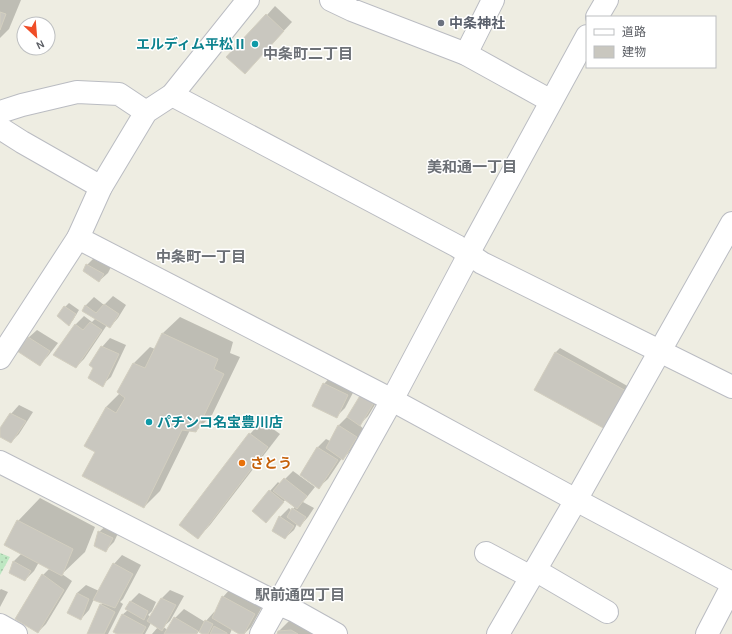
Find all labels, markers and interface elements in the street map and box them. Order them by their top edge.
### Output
place label: 中条神社 [449,15,505,32]
north arrow [16,16,56,56]
legend [586,16,716,68]
marker: 中条神社 [436,18,446,28]
text: 道路 [622,25,646,39]
place label: エルディム平松Ⅱ [136,36,247,53]
text: N [34,37,47,52]
marker: エルディム平松Ⅱ [250,39,260,49]
district label: 中条町二丁目 [263,45,353,63]
text: 建物 [622,45,646,59]
district label: 美和通一丁目 [427,158,517,176]
district label: 中条町一丁目 [156,248,246,266]
place label: パチンコ名宝豊川店 [157,414,283,431]
marker: パチンコ名宝豊川店 [144,417,154,427]
place label: さとう [250,455,292,472]
marker: さとう [237,458,247,468]
district label: 駅前通四丁目 [255,586,345,604]

